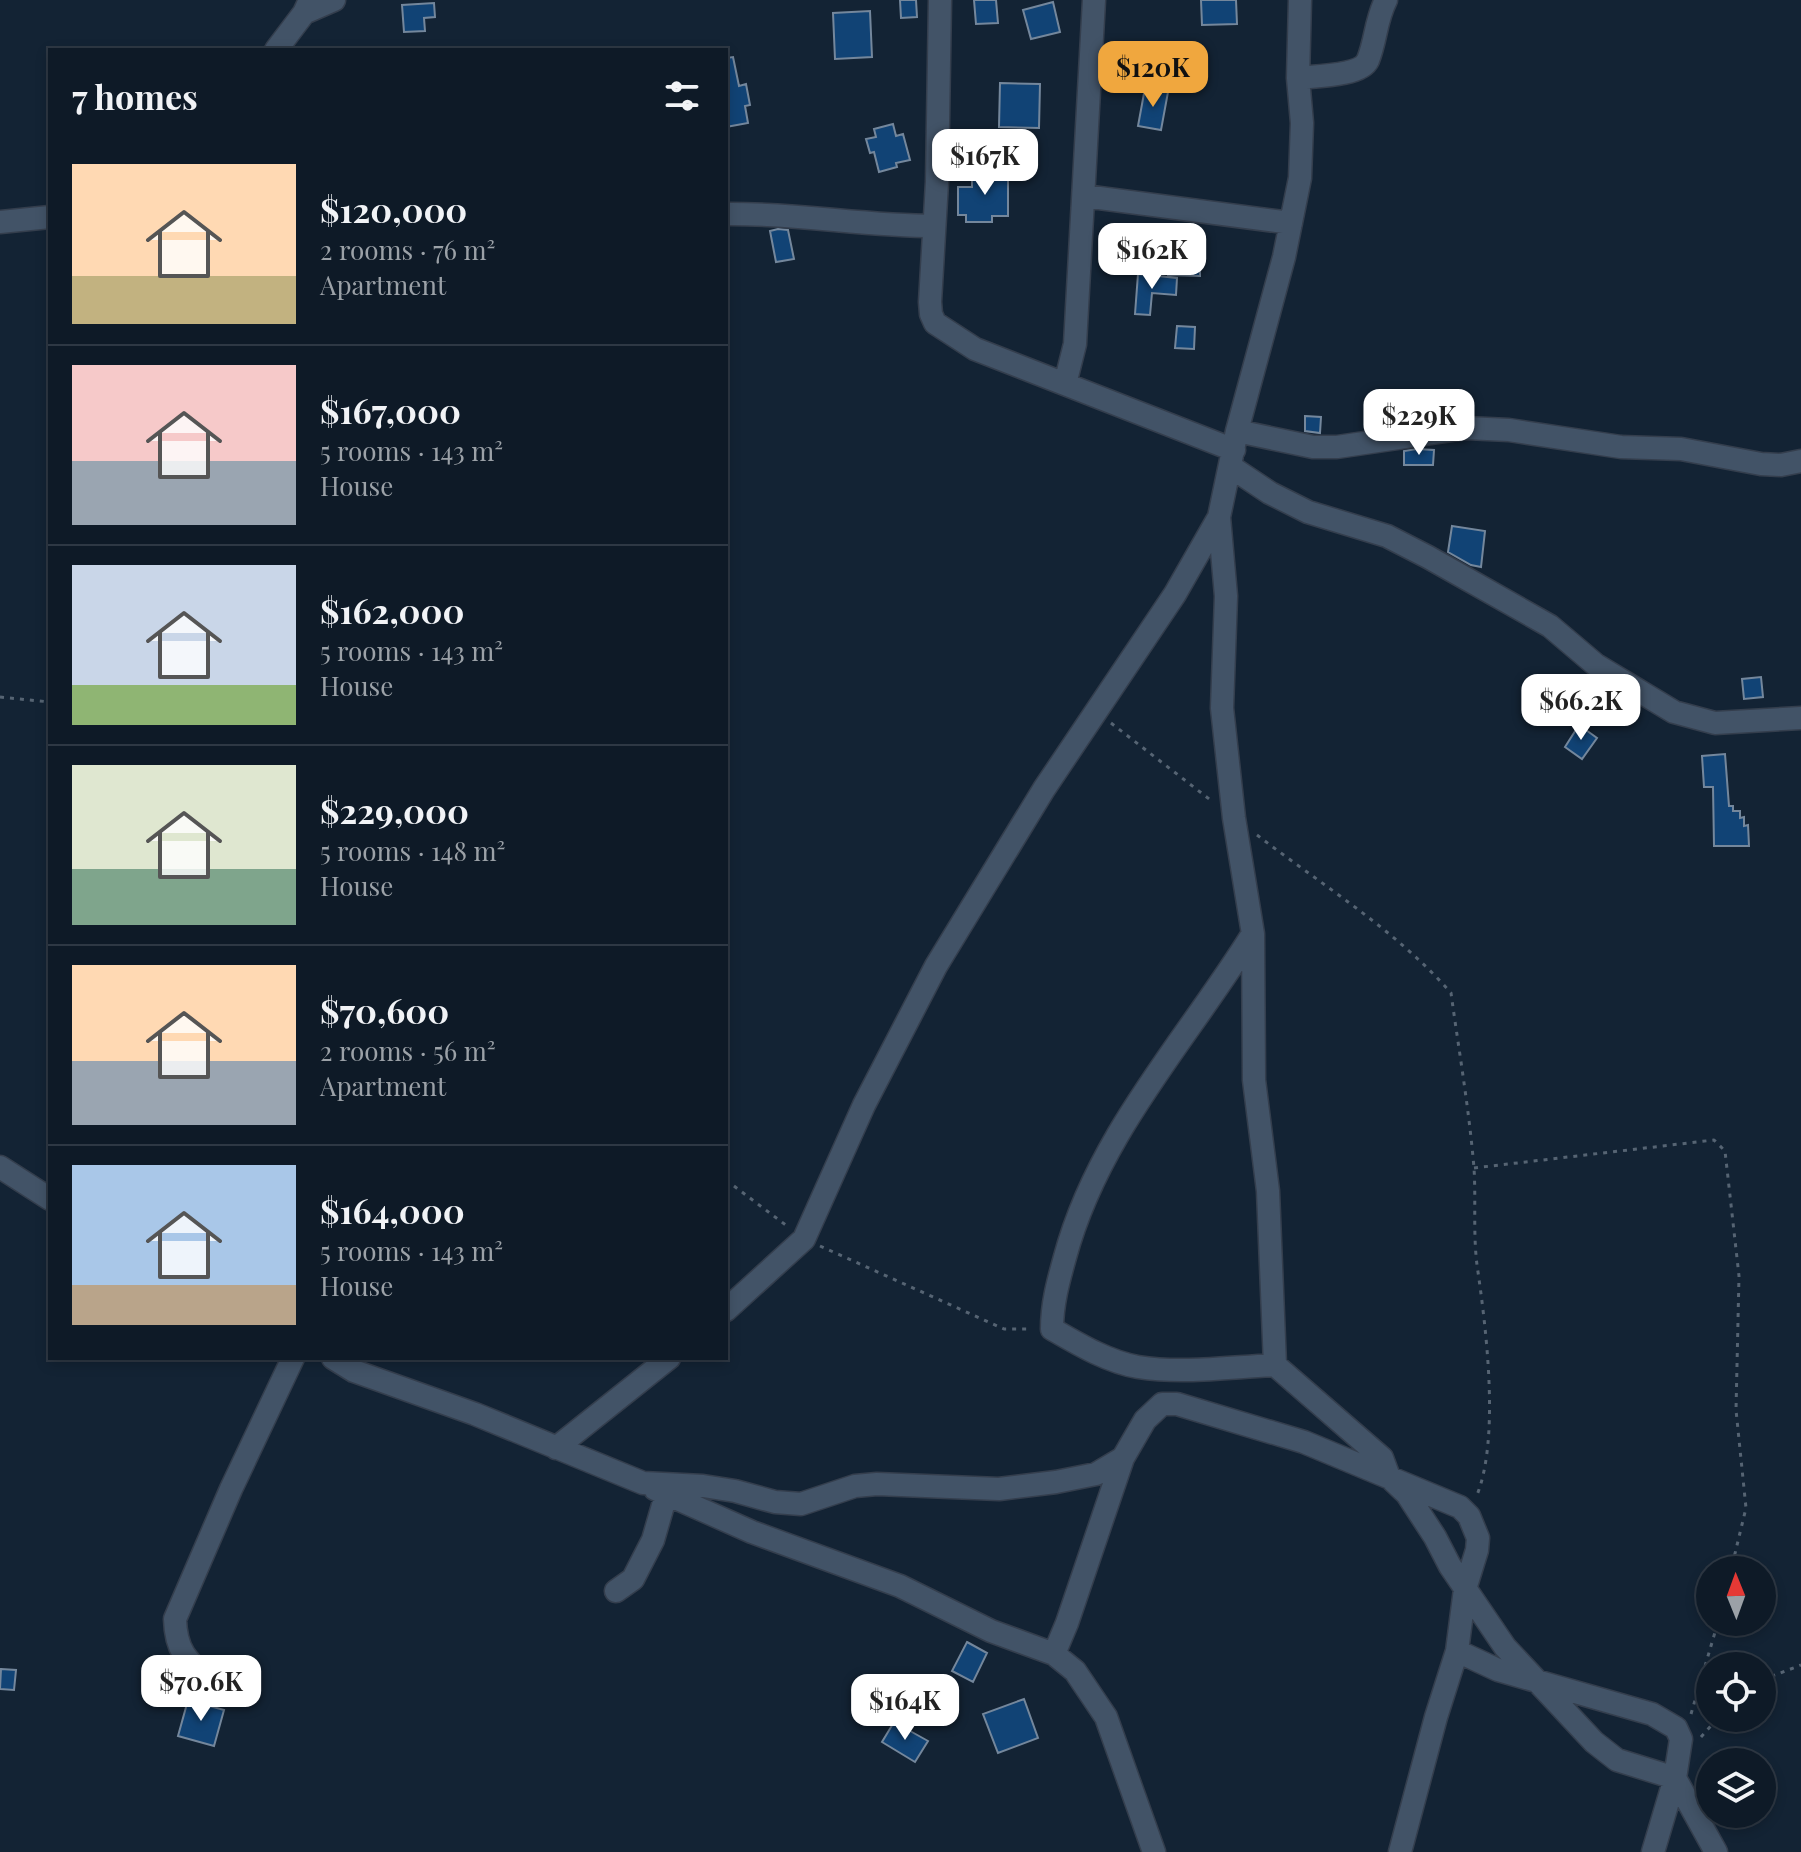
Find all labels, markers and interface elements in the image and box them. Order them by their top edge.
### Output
pin: $120K [1097,41,1209,109]
text: $120K [1116,49,1190,84]
text: 7 homes [72,73,198,119]
icon: filters [660,74,704,118]
pin: $167K [929,129,1041,197]
text: $167K [950,137,1020,172]
text: $120,000 [320,186,467,232]
icon: home [136,196,232,292]
pin: $162K [1096,223,1208,291]
text: $162K [1116,231,1188,266]
text: 2 rooms · 76 m² [320,232,495,267]
text: Apartment [320,267,446,302]
text: $167,000 [320,387,461,433]
pin: $229K [1363,389,1475,457]
icon: home [136,397,232,493]
text: $229K [1381,397,1457,432]
text: 5 rooms · 143 m² [320,433,503,468]
text: House [320,468,393,503]
text: $162,000 [320,587,464,633]
icon: home [136,597,232,693]
text: 5 rooms · 143 m² [320,633,503,668]
text: House [320,668,393,703]
pin: $66.2K [1516,674,1646,742]
text: $66.2K [1539,682,1623,717]
text: $229,000 [320,787,469,833]
icon: home [136,797,232,893]
text: 5 rooms · 148 m² [320,833,505,868]
text: House [320,868,393,903]
text: $70,600 [320,987,449,1033]
icon: home [136,997,232,1093]
text: 2 rooms · 56 m² [320,1033,496,1068]
text: Apartment [320,1068,446,1103]
text: $164,000 [320,1187,465,1233]
icon: home [136,1197,232,1293]
text: 5 rooms · 143 m² [320,1233,503,1268]
text: House [320,1268,393,1303]
north arrow [1696,1556,1776,1636]
map controls [1696,1556,1776,1828]
button: locate [1696,1652,1776,1732]
pin: $70.6K [136,1655,266,1723]
text: $70.6K [159,1663,243,1698]
pin: $164K [849,1674,961,1742]
text: $164K [869,1682,941,1717]
button: layers [1696,1748,1776,1828]

